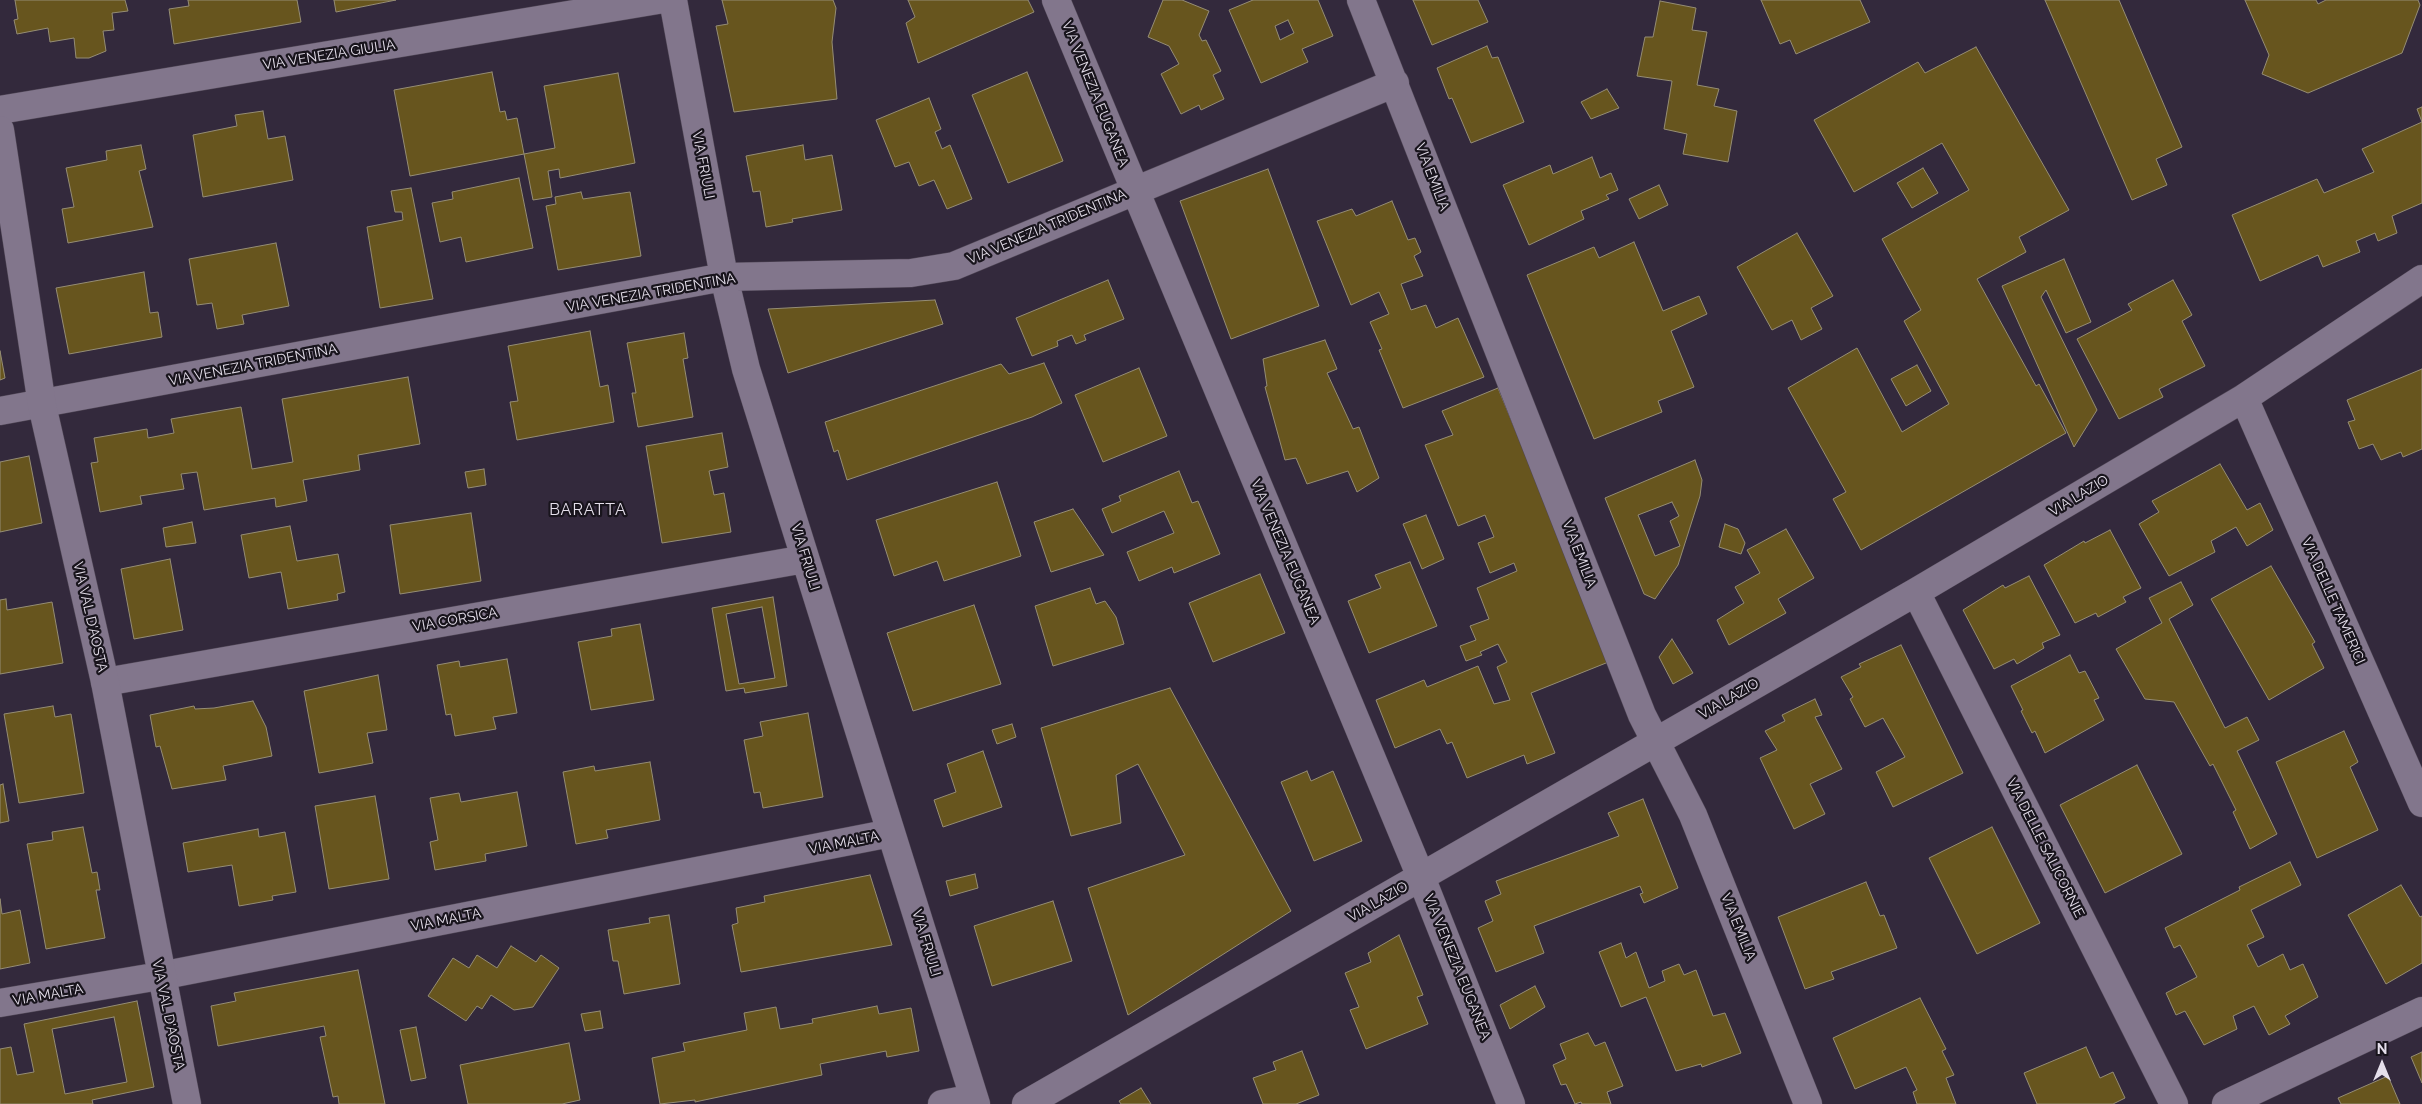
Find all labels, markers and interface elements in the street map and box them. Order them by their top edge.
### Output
street label: VIA VENEZIA EUGANEA [1058,18,1132,170]
street label: VIA VENEZIA GIULIA [262,36,396,74]
street label: VIA FRIULI [688,129,718,201]
street label: VIA EMILIA [1411,141,1453,213]
street label: VIA VENEZIA TRIDENTINA [965,186,1129,268]
street label: VIA VENEZIA TRIDENTINA [565,270,737,316]
street label: VIA VENEZIA TRIDENTINA [167,340,339,390]
street label: VIA LAZIO [2046,472,2112,520]
street label: VIA VENEZIA EUGANEA [1247,477,1323,627]
district label: BARATTA [548,500,628,520]
street label: VIA EMILIA [1558,518,1600,590]
street label: VIA FRIULI [787,522,823,592]
street label: VIA DELLE TAMERICI [2298,535,2368,667]
street label: VIA VAL D'AOSTA [69,560,111,674]
street label: VIA CORSICA [411,604,499,636]
street label: VIA LAZIO [1696,675,1762,723]
street label: VIA DELLE SALICORNIE [2002,775,2088,921]
street label: VIA MALTA [807,828,881,858]
street label: VIA LAZIO [1345,878,1411,926]
street label: VIA VENEZIA EUGANEA [1420,891,1494,1043]
street label: VIA EMILIA [1717,891,1759,963]
street label: VIA MALTA [409,905,483,935]
street label: VIA FRIULI [908,908,944,978]
street label: VIA VAL D'AOSTA [148,958,188,1072]
street label: VIA MALTA [11,981,85,1009]
north arrow [2357,1039,2407,1089]
text: N [2377,1041,2387,1057]

